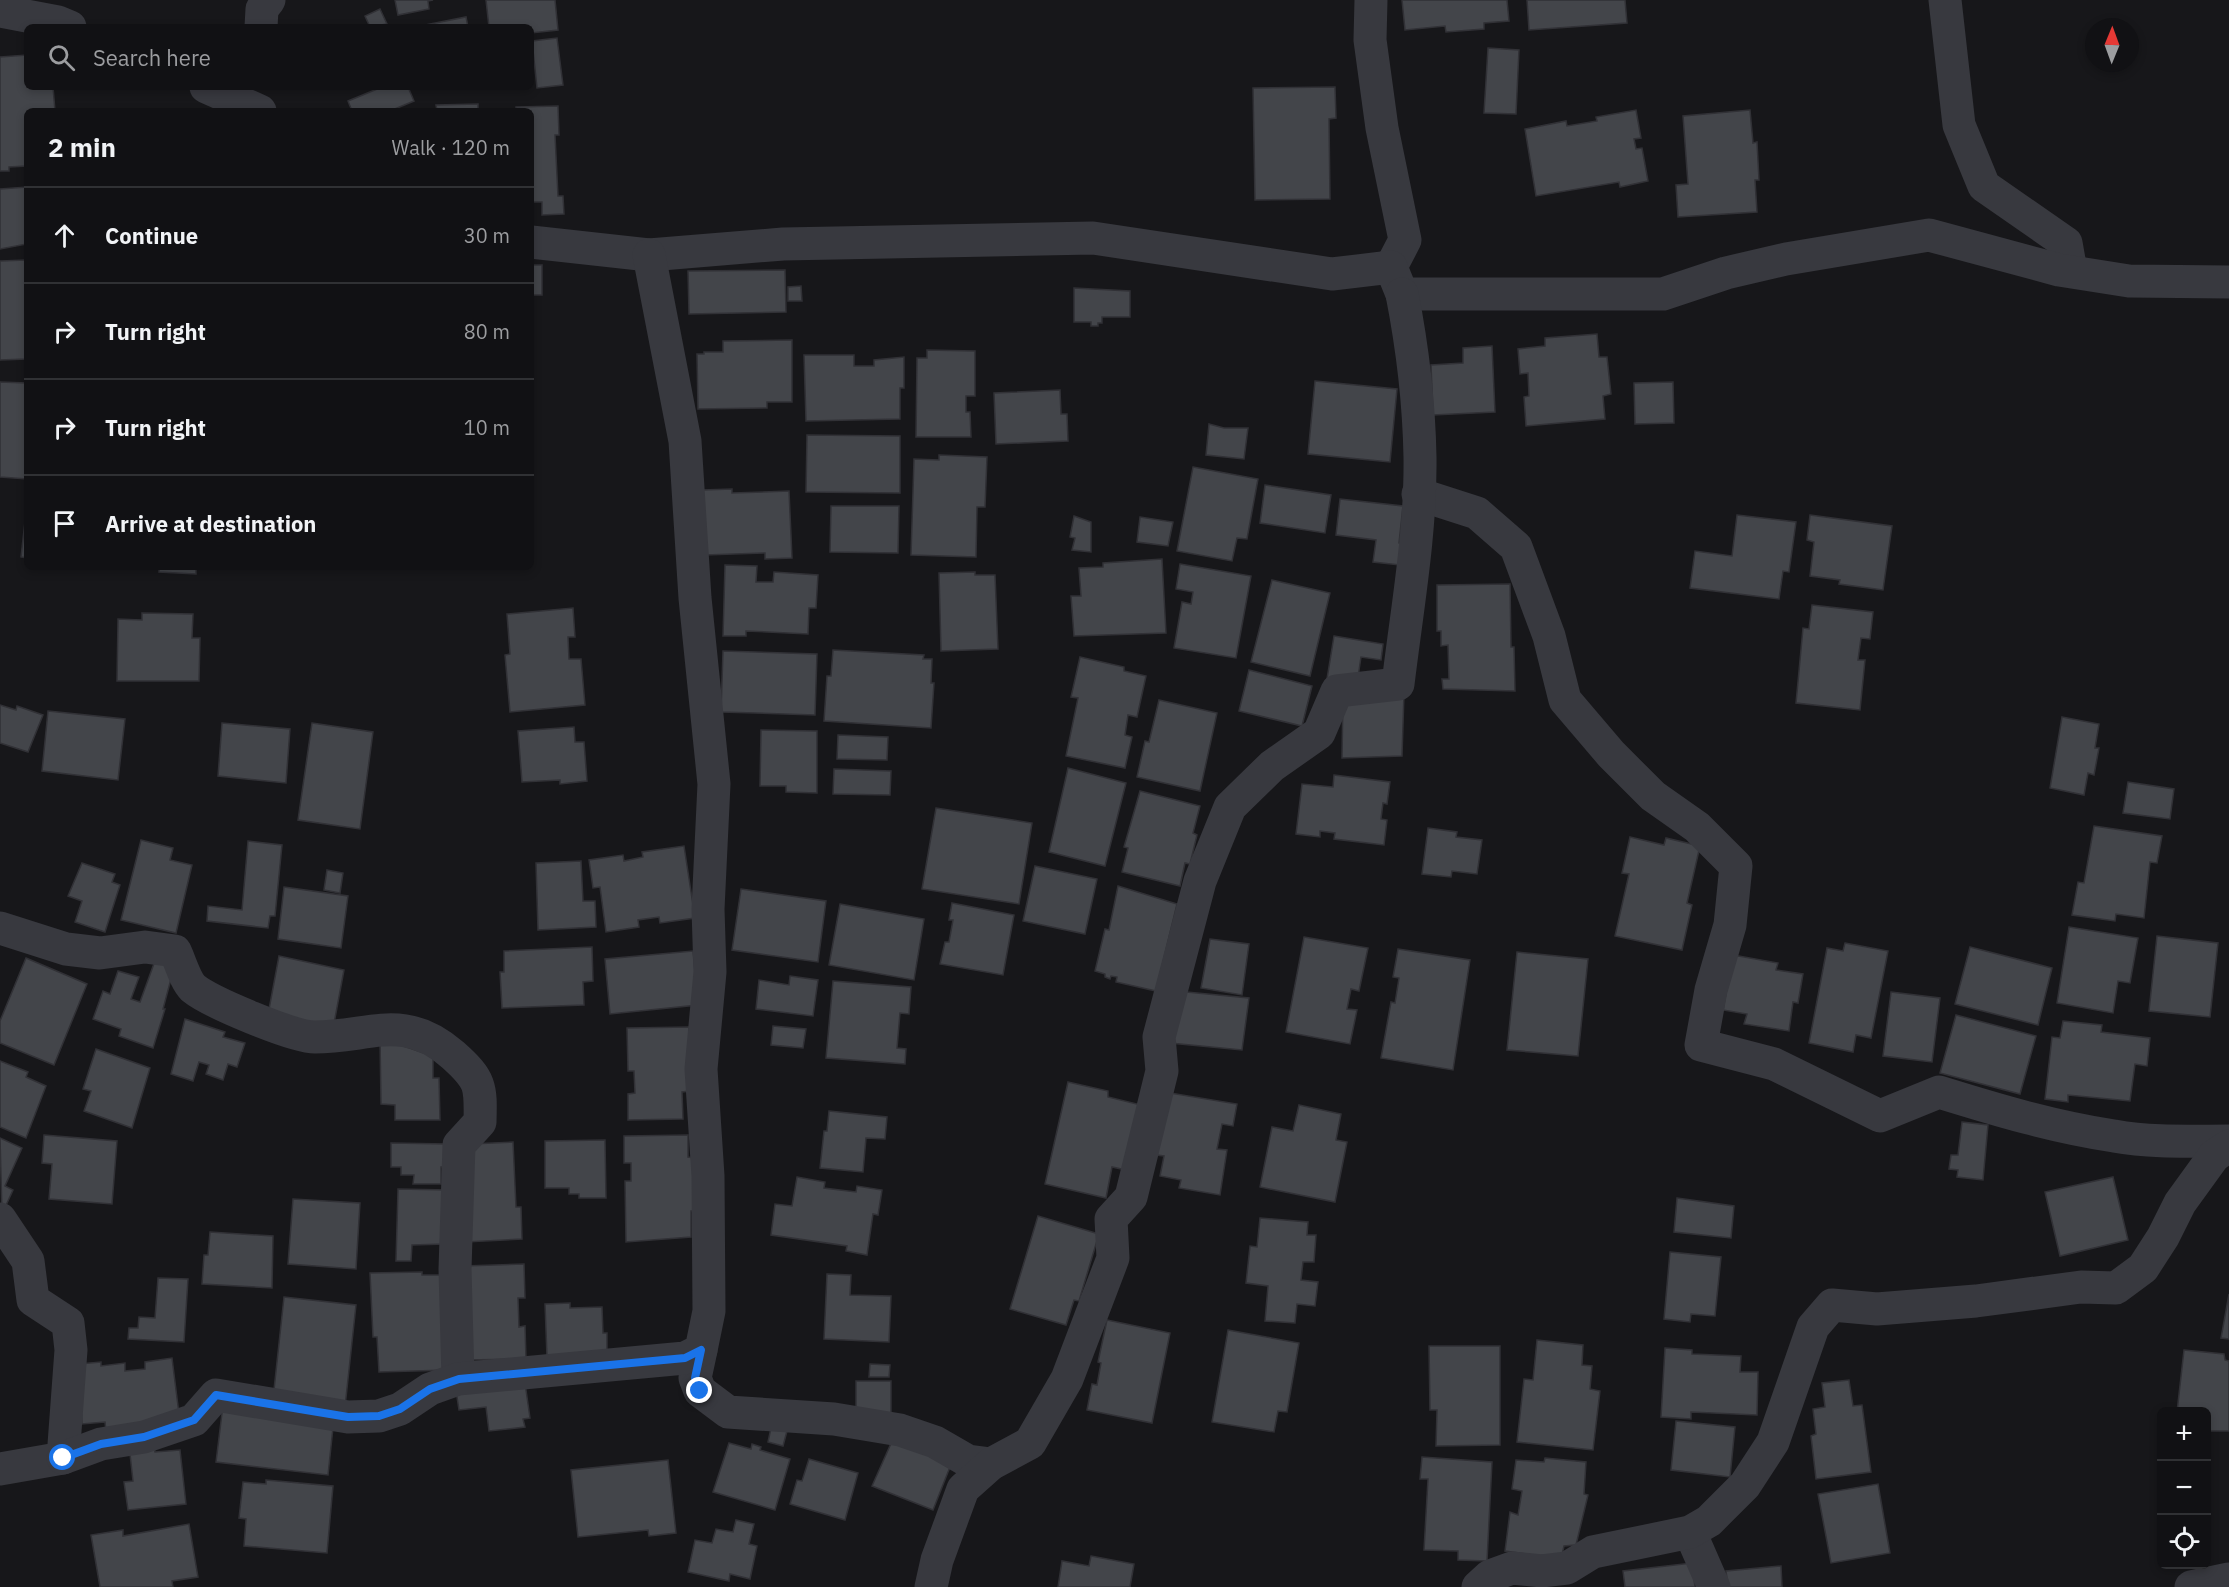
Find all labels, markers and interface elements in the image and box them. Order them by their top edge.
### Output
north arrow [2085,18,2139,72]
search box [24,24,534,90]
icon: search [45,41,78,74]
text: Search here [93,43,211,72]
text: 2 min [48,130,116,164]
text: Walk · 120 m [392,134,510,161]
icon: ahead [48,219,81,252]
text: Continue [105,221,198,250]
text: 30 m [464,222,510,249]
icon: right [48,315,81,348]
text: Turn right [105,317,206,346]
text: 80 m [464,318,510,345]
icon: right [48,411,81,444]
text: Turn right [105,413,206,442]
text: 10 m [464,414,510,441]
icon: arrive [48,507,81,540]
text: Arrive at destination [105,509,316,538]
route end [686,1377,712,1403]
map controls [2157,1407,2211,1569]
button: + [2157,1407,2211,1461]
route start [49,1444,75,1470]
button: − [2157,1461,2211,1515]
button: locate [2157,1515,2211,1569]

